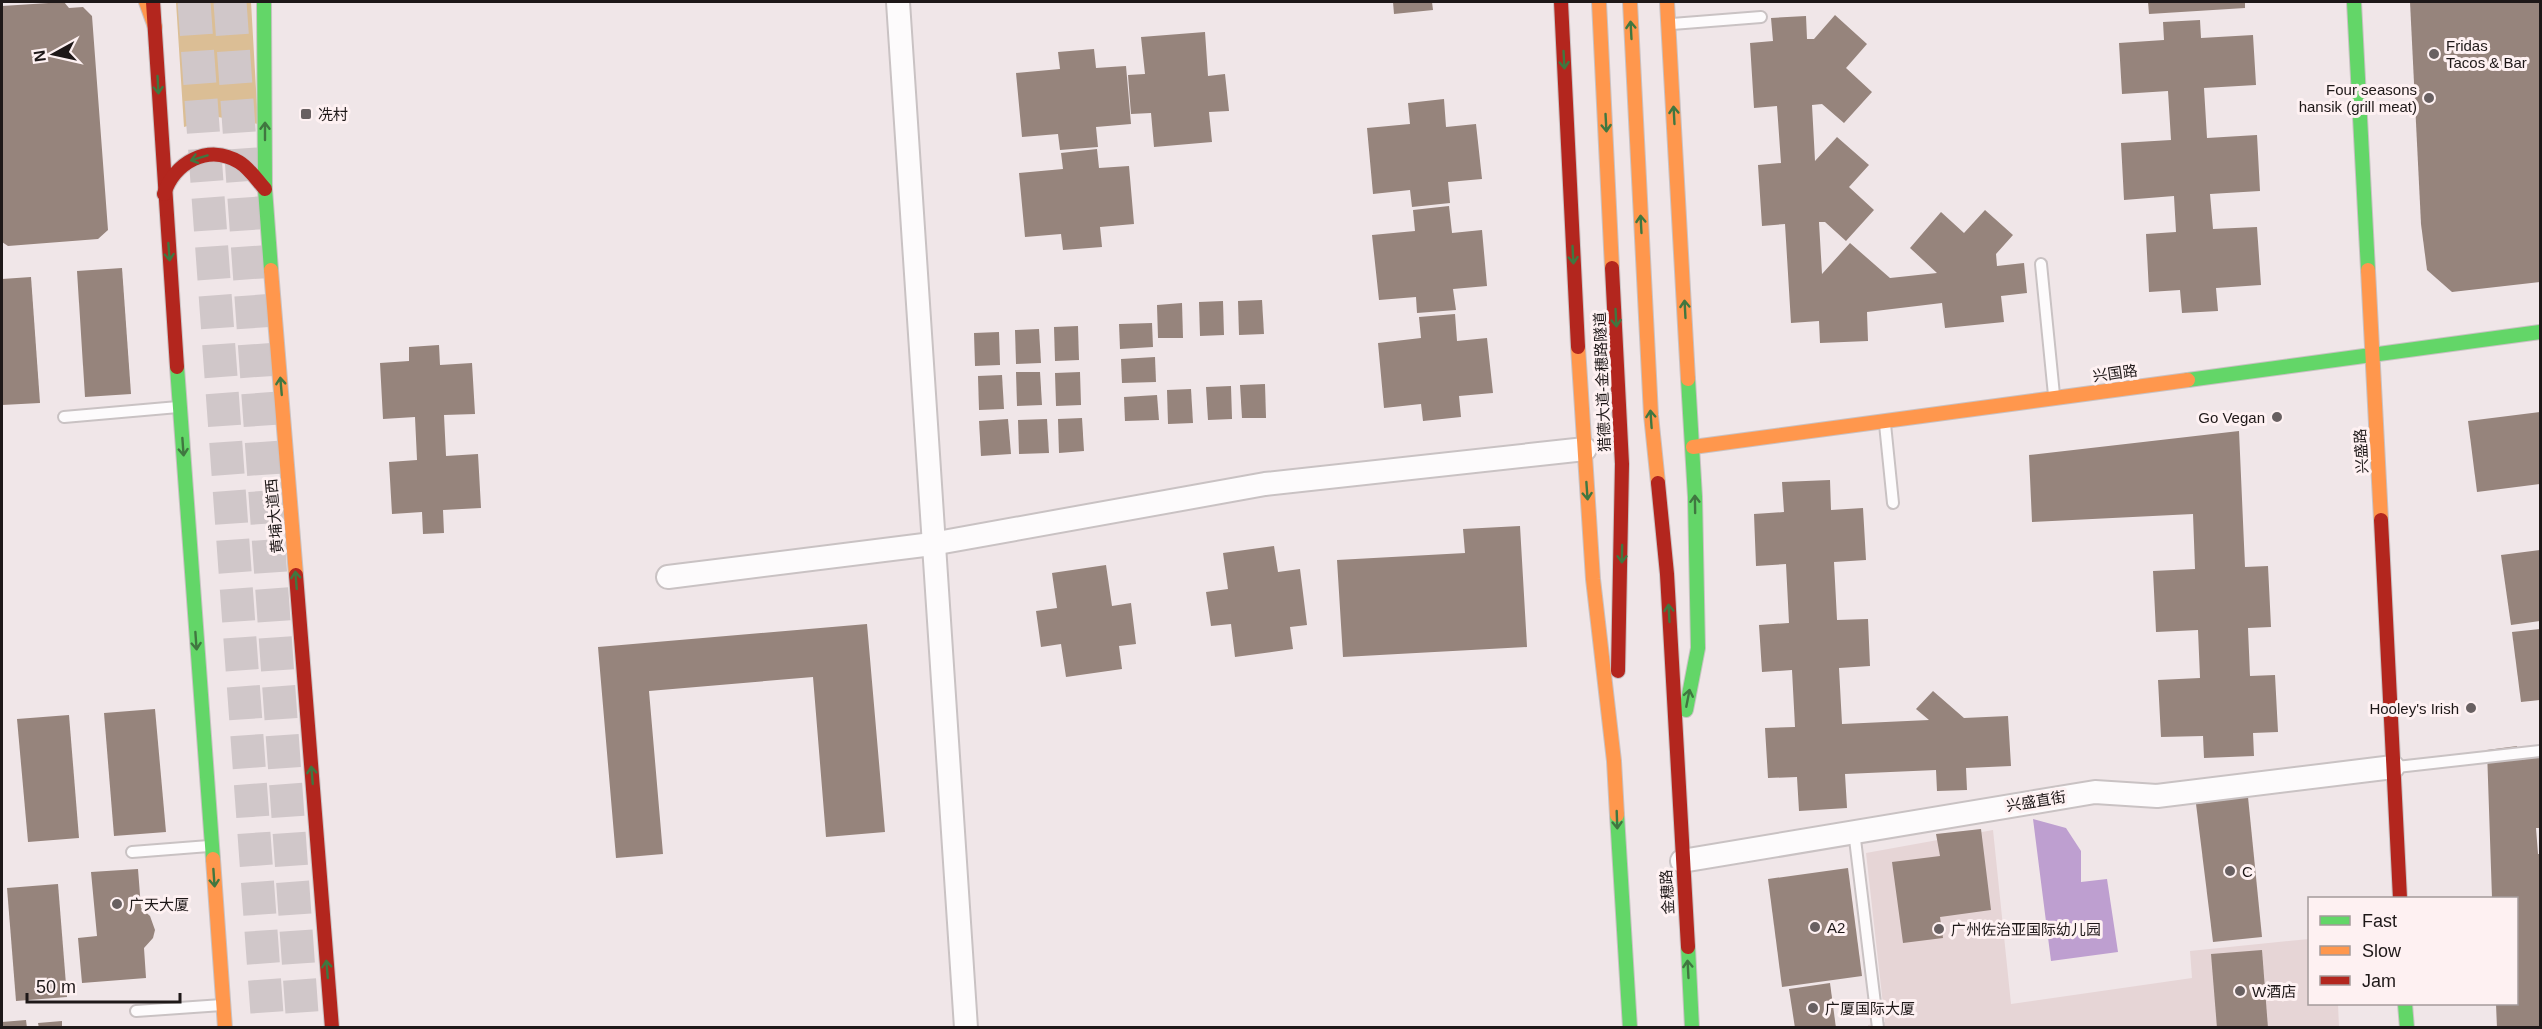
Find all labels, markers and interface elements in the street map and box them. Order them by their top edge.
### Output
one-way arrow [1626,20,1637,40]
north arrow [24,24,84,84]
place label: Fridas Tacos & Bar [2446,37,2527,71]
marker: Fridas Tacos & Bar [2427,47,2441,61]
text: N [30,49,49,63]
one-way arrow [1558,49,1569,69]
one-way arrow [153,75,164,95]
place label: Four seasons hansik (grill meat) [2299,81,2417,115]
marker: Four seasons hansik (grill meat) [2422,91,2436,105]
one-way arrow [1668,105,1679,125]
place label: 冼村 [318,106,348,123]
marker: 冼村 [299,107,313,121]
one-way arrow [1601,112,1612,132]
one-way arrow [259,121,271,141]
one-way arrow [190,153,209,164]
one-way arrow [1635,215,1646,235]
one-way arrow [163,242,174,262]
one-way arrow [1568,244,1579,264]
one-way arrow [1680,300,1691,320]
one-way arrow [1610,307,1621,327]
street label: 猎德大道-金穗路隧道 [1591,312,1613,452]
street label: 兴国路 [2092,361,2138,385]
one-way arrow [275,377,286,397]
place label: Go Vegan [2198,409,2265,426]
one-way arrow [1645,410,1656,430]
marker: Go Vegan [2270,410,2284,424]
street label: 兴盛路 [2351,428,2371,474]
one-way arrow [178,436,189,456]
street label: 黄埔大道西 [262,478,286,554]
one-way arrow [1582,481,1593,501]
one-way arrow [1690,495,1701,515]
one-way arrow [1616,544,1627,564]
one-way arrow [290,571,301,591]
one-way arrow [1663,604,1674,624]
one-way arrow [190,631,201,651]
one-way arrow [1683,689,1694,708]
place label: Hooley's Irish [2369,700,2459,717]
marker: Hooley's Irish [2464,701,2478,715]
one-way arrow [306,765,317,785]
street label: 兴盛直街 [2005,788,2067,814]
one-way arrow [1611,809,1622,829]
place label: C [2242,863,2253,880]
marker: C [2223,864,2237,878]
one-way arrow [209,867,220,887]
street label: 金穗路 [1657,869,1677,915]
place label: 广天大厦 [129,896,189,913]
marker: 广天大厦 [110,897,124,911]
legend [2308,897,2518,1005]
text: Fast [2362,911,2397,931]
place label: A2 [1827,919,1845,936]
marker: A2 [1808,920,1822,934]
place label: 广州佐治亚国际幼儿园 [1951,921,2101,938]
marker: 广州佐治亚国际幼儿园 [1932,922,1946,936]
text: Slow [2362,941,2402,961]
one-way arrow [321,960,332,980]
one-way arrow [1683,960,1694,980]
scale bar [27,966,180,1004]
text: Jam [2362,971,2396,991]
text: 50 m [36,977,76,997]
place label: W酒店 [2252,983,2296,1000]
marker: W酒店 [2233,984,2247,998]
place label: 广厦国际大厦 [1825,1000,1915,1017]
marker: 广厦国际大厦 [1806,1001,1820,1015]

